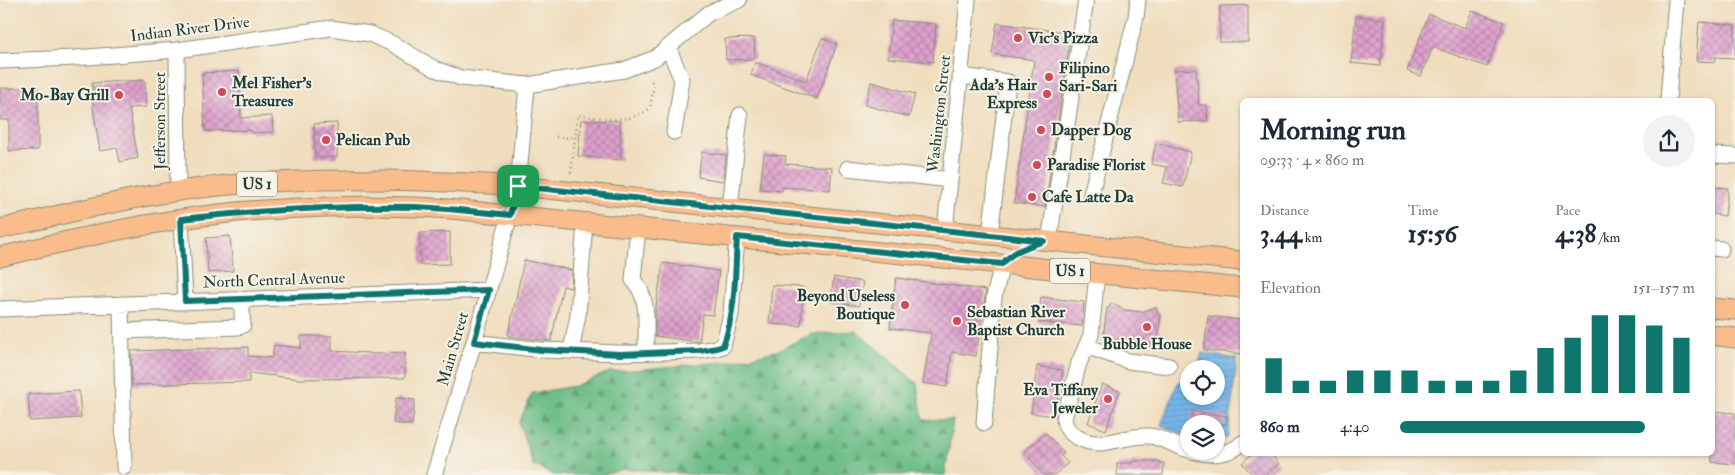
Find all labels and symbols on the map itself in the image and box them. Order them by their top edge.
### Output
street label: Indian River Drive [129,12,251,46]
place label: Vic's Pizza [1027,28,1099,48]
marker: Vic's Pizza [1012,32,1024,44]
street label: Washington Street [923,54,955,175]
place label: Filipino Sari-Sari [1059,58,1118,96]
marker: Filipino Sari-Sari [1043,71,1055,83]
street label: Jefferson Street [150,72,171,171]
place label: Mel Fisher's Treasures [231,73,312,111]
place label: Ada's Hair Express [969,75,1038,114]
place label: Mo-Bay Grill [19,85,110,106]
marker: Mel Fisher's Treasures [216,86,228,98]
marker: Ada's Hair Express [1041,88,1053,100]
marker: Mo-Bay Grill [113,89,125,101]
place label: Dapper Dog [1051,120,1133,141]
marker: Dapper Dog [1035,124,1047,136]
place label: Pelican Pub [336,130,410,150]
marker: Pelican Pub [320,134,332,146]
place label: Paradise Florist [1047,155,1146,175]
marker: Paradise Florist [1031,159,1043,171]
pin [497,165,539,207]
road number: US 1 [237,172,277,196]
place label: Cafe Latte Da [1042,187,1134,207]
marker: Cafe Latte Da [1026,191,1038,203]
road number: US 1 [1050,258,1090,284]
street label: North Central Avenue [202,268,346,292]
place label: Beyond Useless Boutique [797,286,896,325]
marker: Beyond Useless Boutique [899,299,911,311]
place label: Sebastian River Baptist Church [967,302,1066,341]
street label: Main Street [433,310,473,388]
marker: Sebastian River Baptist Church [951,315,963,327]
marker: Bubble House [1141,321,1153,333]
place label: Bubble House [1102,334,1192,354]
place label: Eva Tiffany Jeweler [1023,380,1099,419]
marker: Eva Tiffany Jeweler [1102,393,1114,405]

